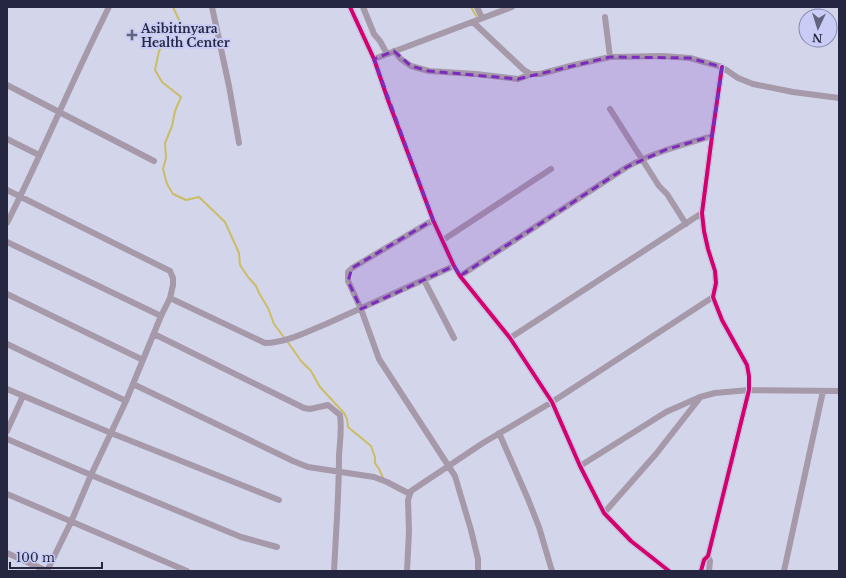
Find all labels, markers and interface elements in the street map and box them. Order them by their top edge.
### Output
north arrow [798,8,838,48]
place label: Asibitinyara Health Center [140,21,230,50]
marker: Asibitinyara Health Center [126,29,138,41]
text: N [811,31,823,45]
scale bar [10,544,102,570]
text: 100 m [16,550,55,565]

